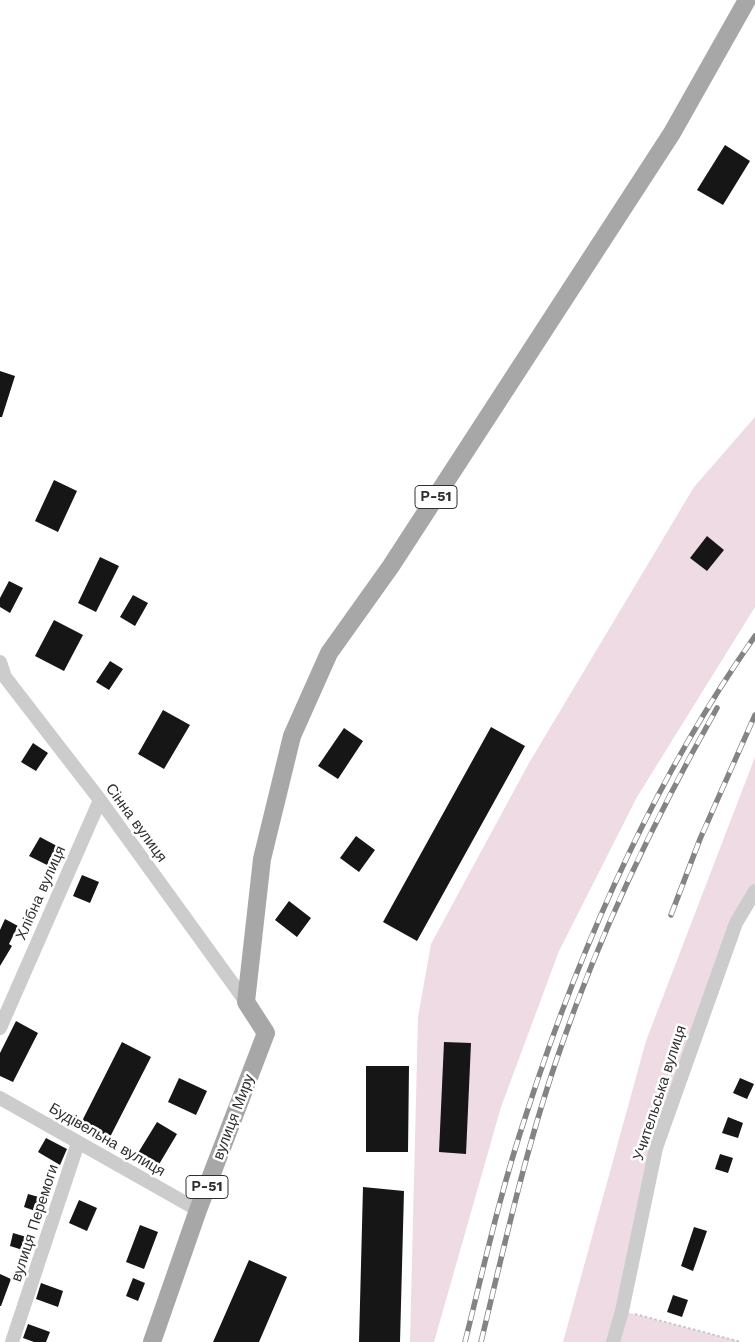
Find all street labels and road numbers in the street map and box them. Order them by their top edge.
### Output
road number: Р-51 [415,486,457,508]
street label: Сінна вулиця [101,780,171,866]
street label: Хлібна вулиця [12,843,70,943]
street label: Учительська вулиця [630,1023,690,1163]
street label: вулиця Миру [209,1072,259,1162]
street label: Будівельна вулиця [46,1099,168,1181]
street label: вулиця Перемоги [8,1162,62,1284]
road number: Р-51 [186,1176,228,1198]

